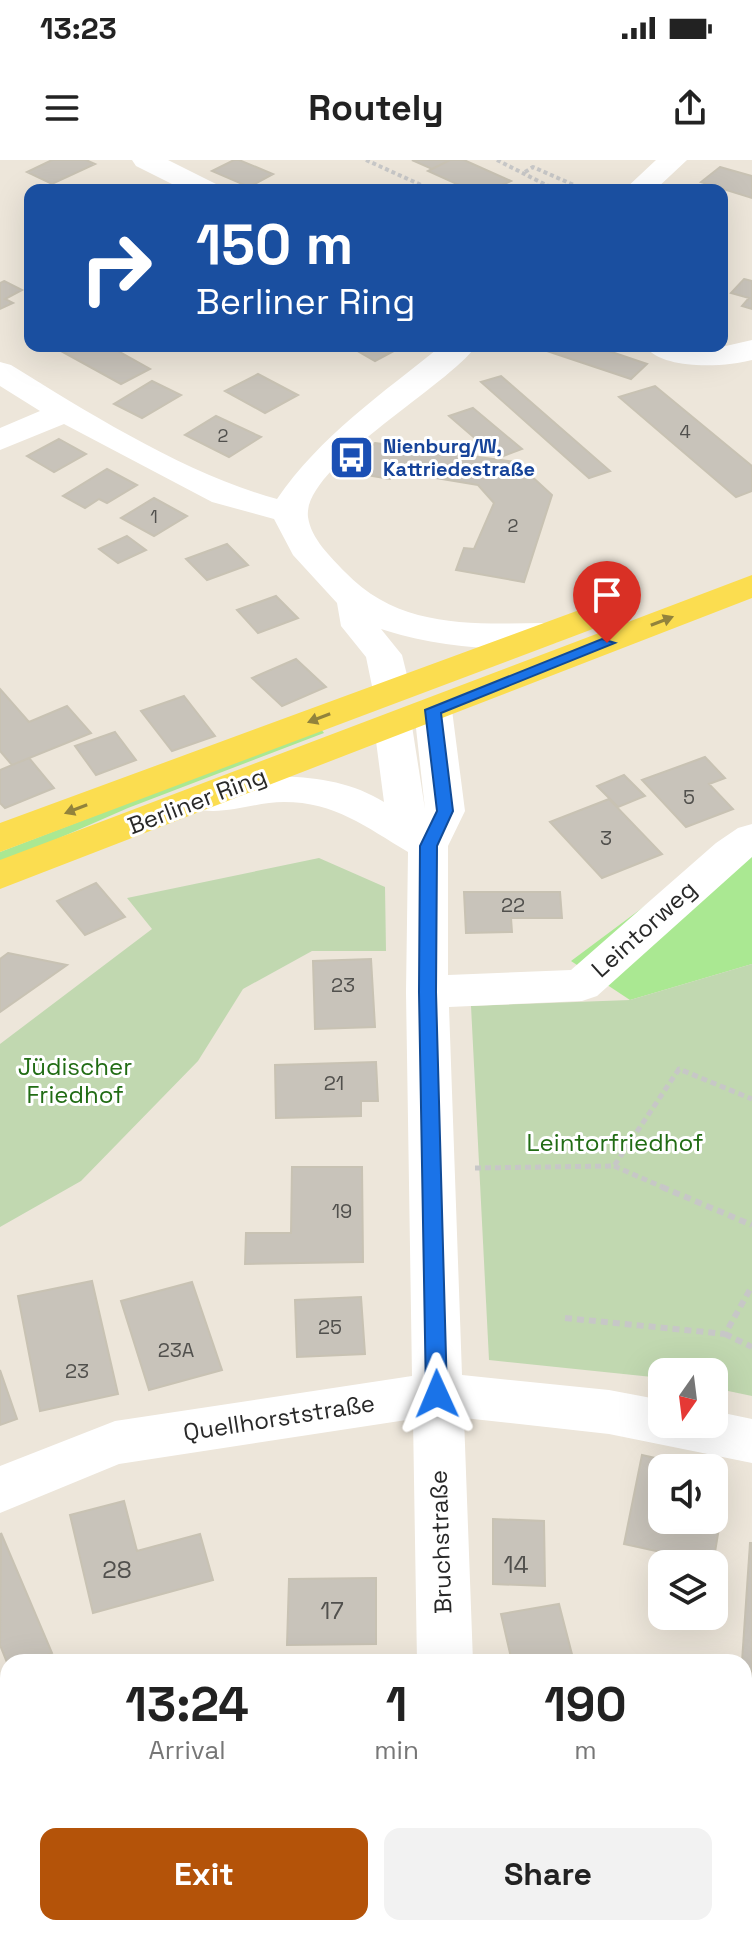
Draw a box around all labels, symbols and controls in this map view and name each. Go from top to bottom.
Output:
text: 13:23 [40,9,117,48]
text: Routely [308,85,444,131]
icon: menu [40,86,84,130]
icon: share [668,86,712,130]
text: 150 m [196,209,353,280]
icon: right [64,216,168,320]
text: Berliner Ring [196,279,415,325]
house number: 4 [679,420,691,443]
house number: 2 [218,424,228,447]
bus stop icon: Nienburg/W, Kattriedestraße [328,433,376,481]
place label: Nienburg/W, Kattriedestraße [383,433,535,482]
house number: 1 [150,505,158,528]
house number: 2 [508,514,518,537]
pin [573,561,641,643]
icon: arrive [585,573,629,617]
one-way arrow [650,614,674,627]
one-way arrow [307,712,331,725]
street label: Berliner Ring [123,760,271,841]
house number: 5 [683,784,695,810]
one-way arrow [63,803,87,816]
house number: 3 [600,825,612,851]
street label: Leintorweg [585,873,703,984]
house number: 22 [501,892,525,918]
house number: 23 [331,972,355,998]
park label: Jüdischer Friedhof [18,1051,132,1110]
house number: 21 [324,1070,344,1096]
park label: Leintorfriedhof [527,1127,703,1158]
house number: 19 [332,1198,352,1224]
house number: 25 [318,1314,342,1340]
house number: 23A [158,1337,195,1363]
position arrow [395,1352,479,1436]
house number: 23 [65,1358,89,1384]
north arrow [648,1358,728,1438]
map controls [648,1358,728,1630]
street label: Quellhorststraße [181,1387,377,1448]
button: sound [648,1454,728,1534]
street label: Bruchstraße [423,1470,459,1614]
house number: 14 [503,1549,529,1580]
button: layers [648,1550,728,1630]
house number: 28 [102,1554,132,1585]
house number: 17 [320,1595,344,1626]
text: 13:24 [125,1674,249,1735]
text: 1 [386,1674,407,1735]
text: 190 [544,1674,627,1735]
text: Arrival [148,1733,226,1767]
text: min [374,1733,419,1767]
text: m [574,1733,597,1767]
button: Exit [40,1828,368,1920]
button: Share [384,1828,712,1920]

